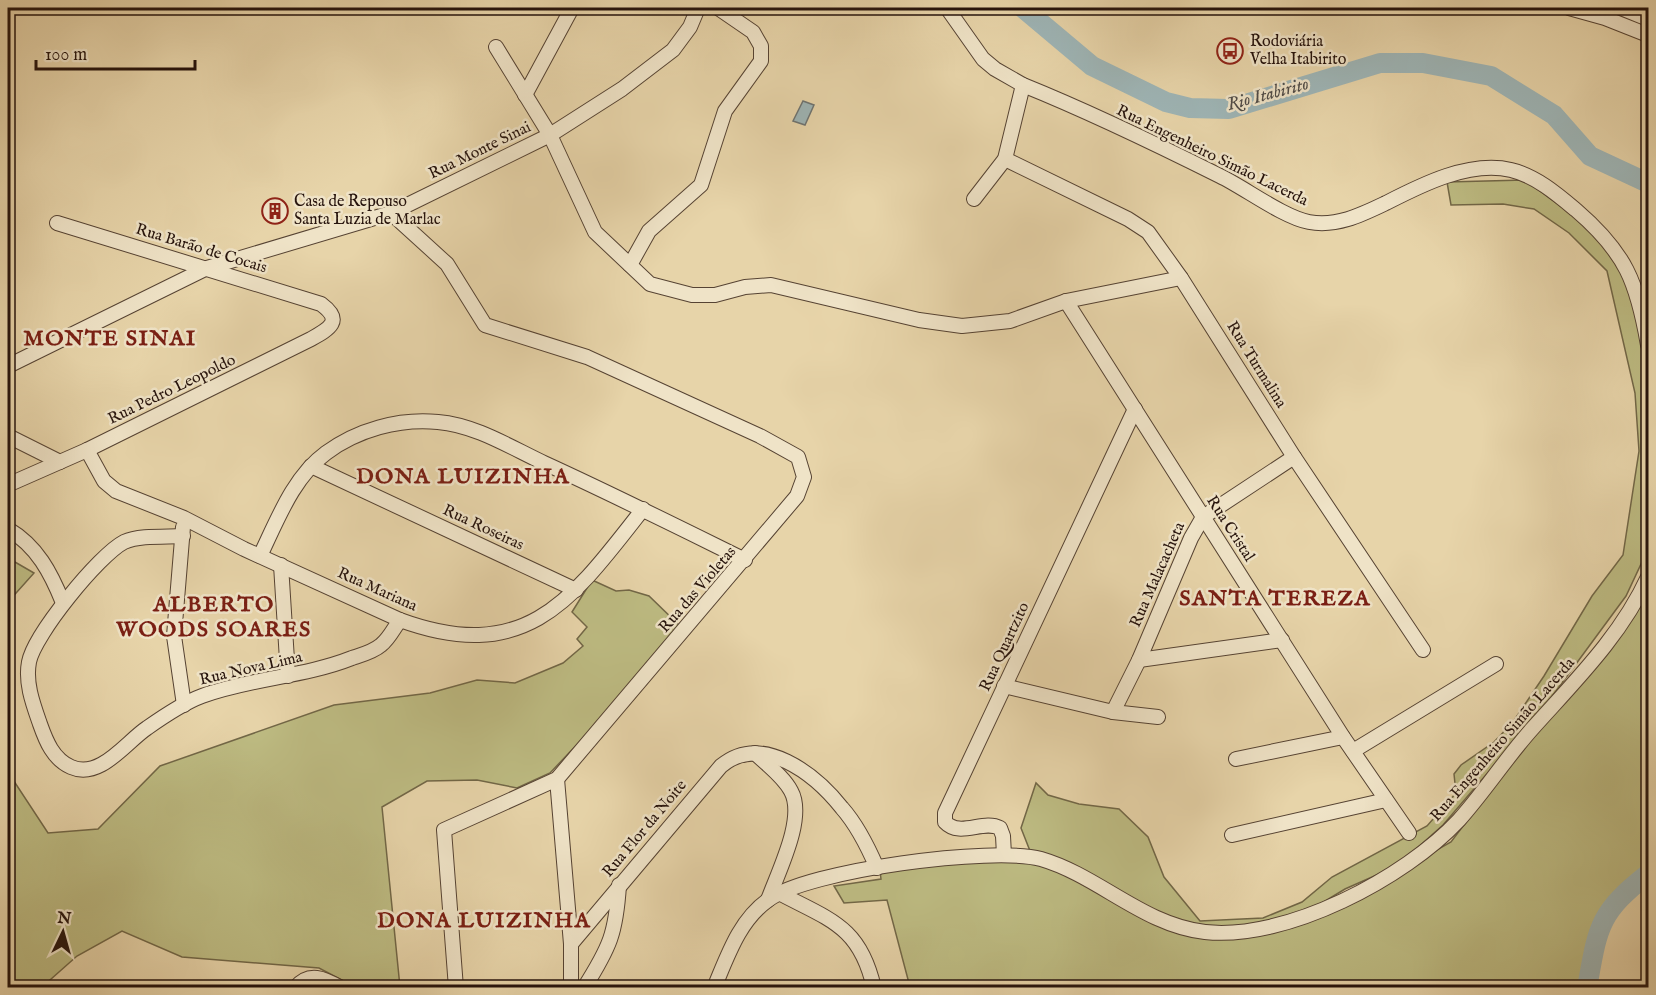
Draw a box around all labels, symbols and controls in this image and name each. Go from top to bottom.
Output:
place label: Rodoviária Velha Itabirito [1249,32,1347,70]
scale bar [36,33,195,71]
bus stop icon: Rodoviária Velha Itabirito [1215,36,1245,66]
text: 100 m [45,44,87,67]
water label: Rio Itabirito [1225,73,1311,117]
street label: Rua Engenheiro Simão Lacerda [1113,101,1311,211]
street label: Rua Monte Sinai [426,118,534,184]
place label: Casa de Repouso Santa Luzia de Marlac [294,192,441,230]
building icon: Casa de Repouso Santa Luzia de Marlac [260,196,290,226]
street label: Rua Barão de Cocais [133,220,269,279]
street label: Rua Turmalina [1221,318,1291,412]
district label: MONTE SINAI [23,325,197,353]
street label: Rua Pedro Leopoldo [105,350,240,430]
district label: DONA LUIZINHA [356,463,570,491]
street label: Rua Cristal [1201,492,1259,566]
street label: Rua Roseiras [439,501,527,556]
street label: Rua Malacacheta [1126,519,1190,631]
street label: Rua das Violetas [655,542,741,637]
street label: Rua Mariana [334,564,420,617]
district label: SANTA TEREZA [1179,585,1371,613]
district label: ALBERTO WOODS SOARES [115,591,312,644]
street label: Rua Quartzito [976,599,1035,695]
street label: Rua Nova Lima [198,647,305,691]
street label: Rua Engenheiro Simão Lacerda [1426,654,1580,826]
street label: Rua Flor da Noite [598,776,692,882]
north arrow [33,902,93,962]
district label: DONA LUIZINHA [377,907,591,935]
text: N [55,908,72,930]

